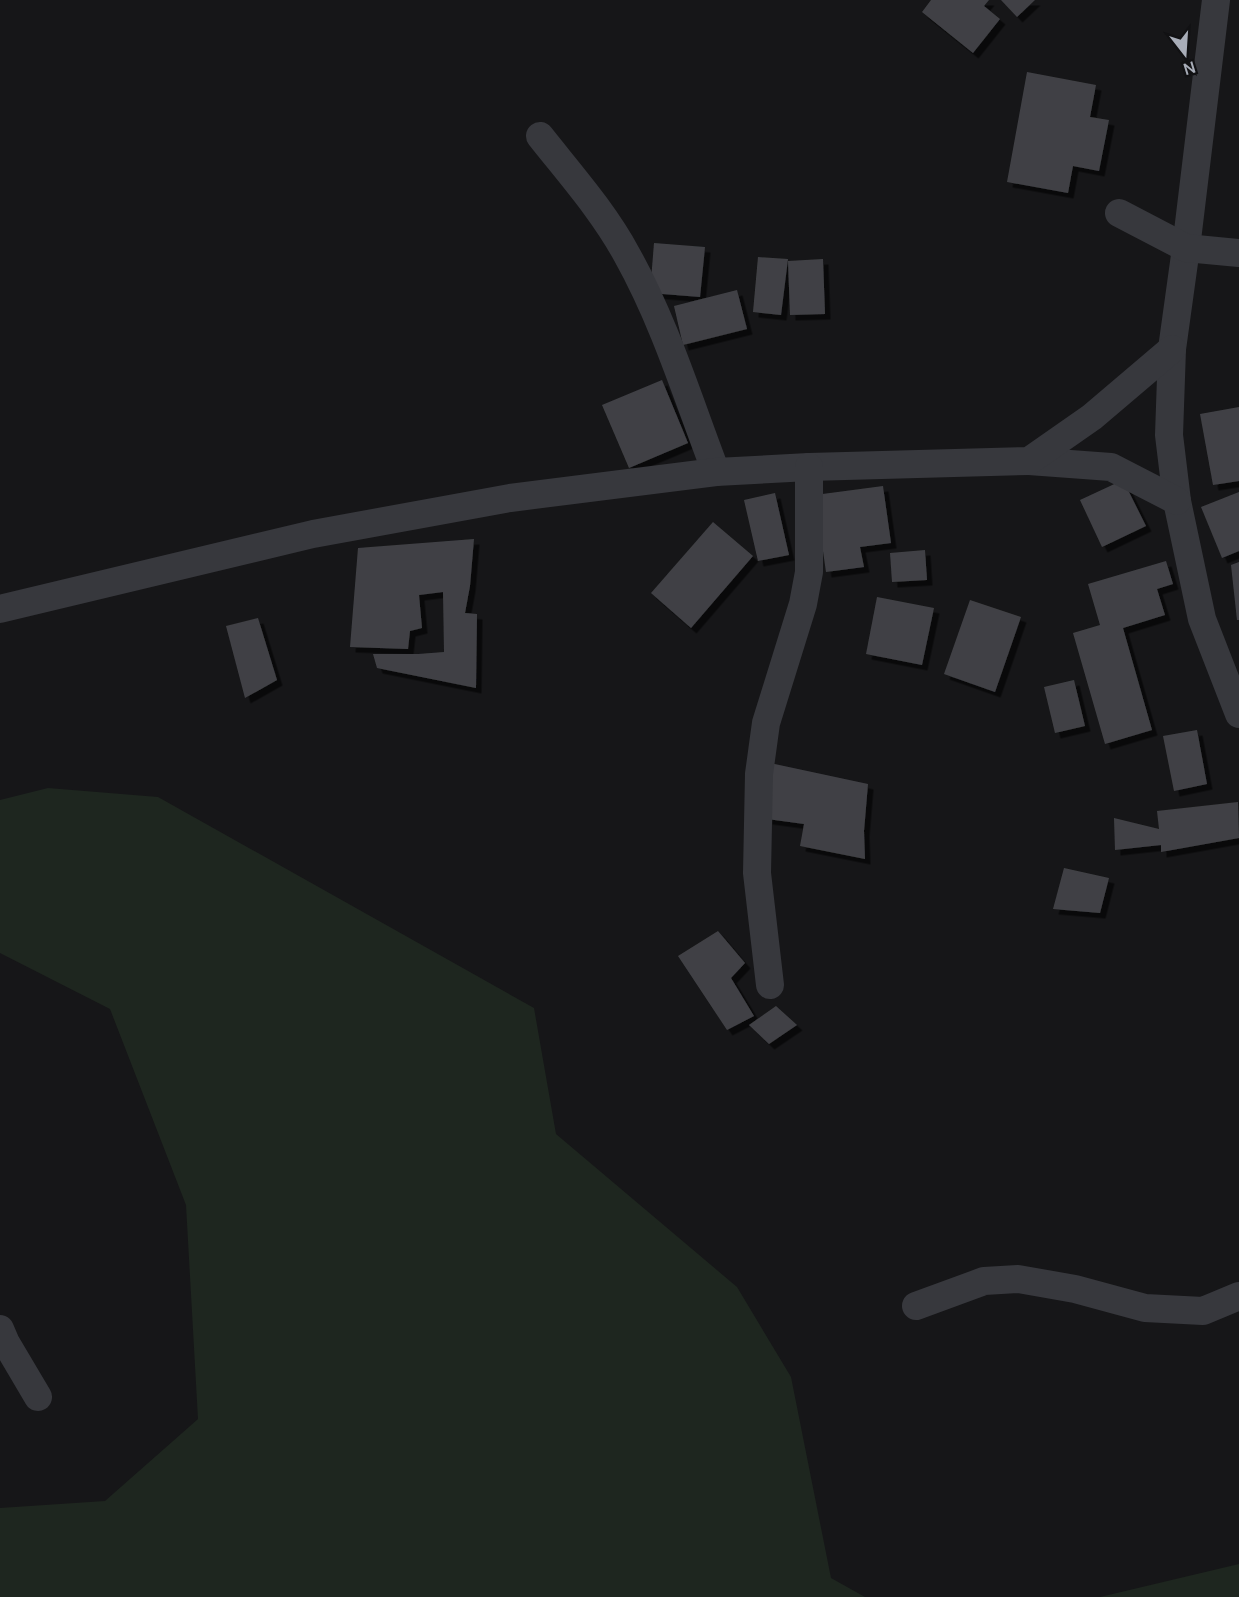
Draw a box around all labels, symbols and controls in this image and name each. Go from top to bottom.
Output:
north arrow [1155,24,1215,84]
text: N [1181,56,1198,81]

